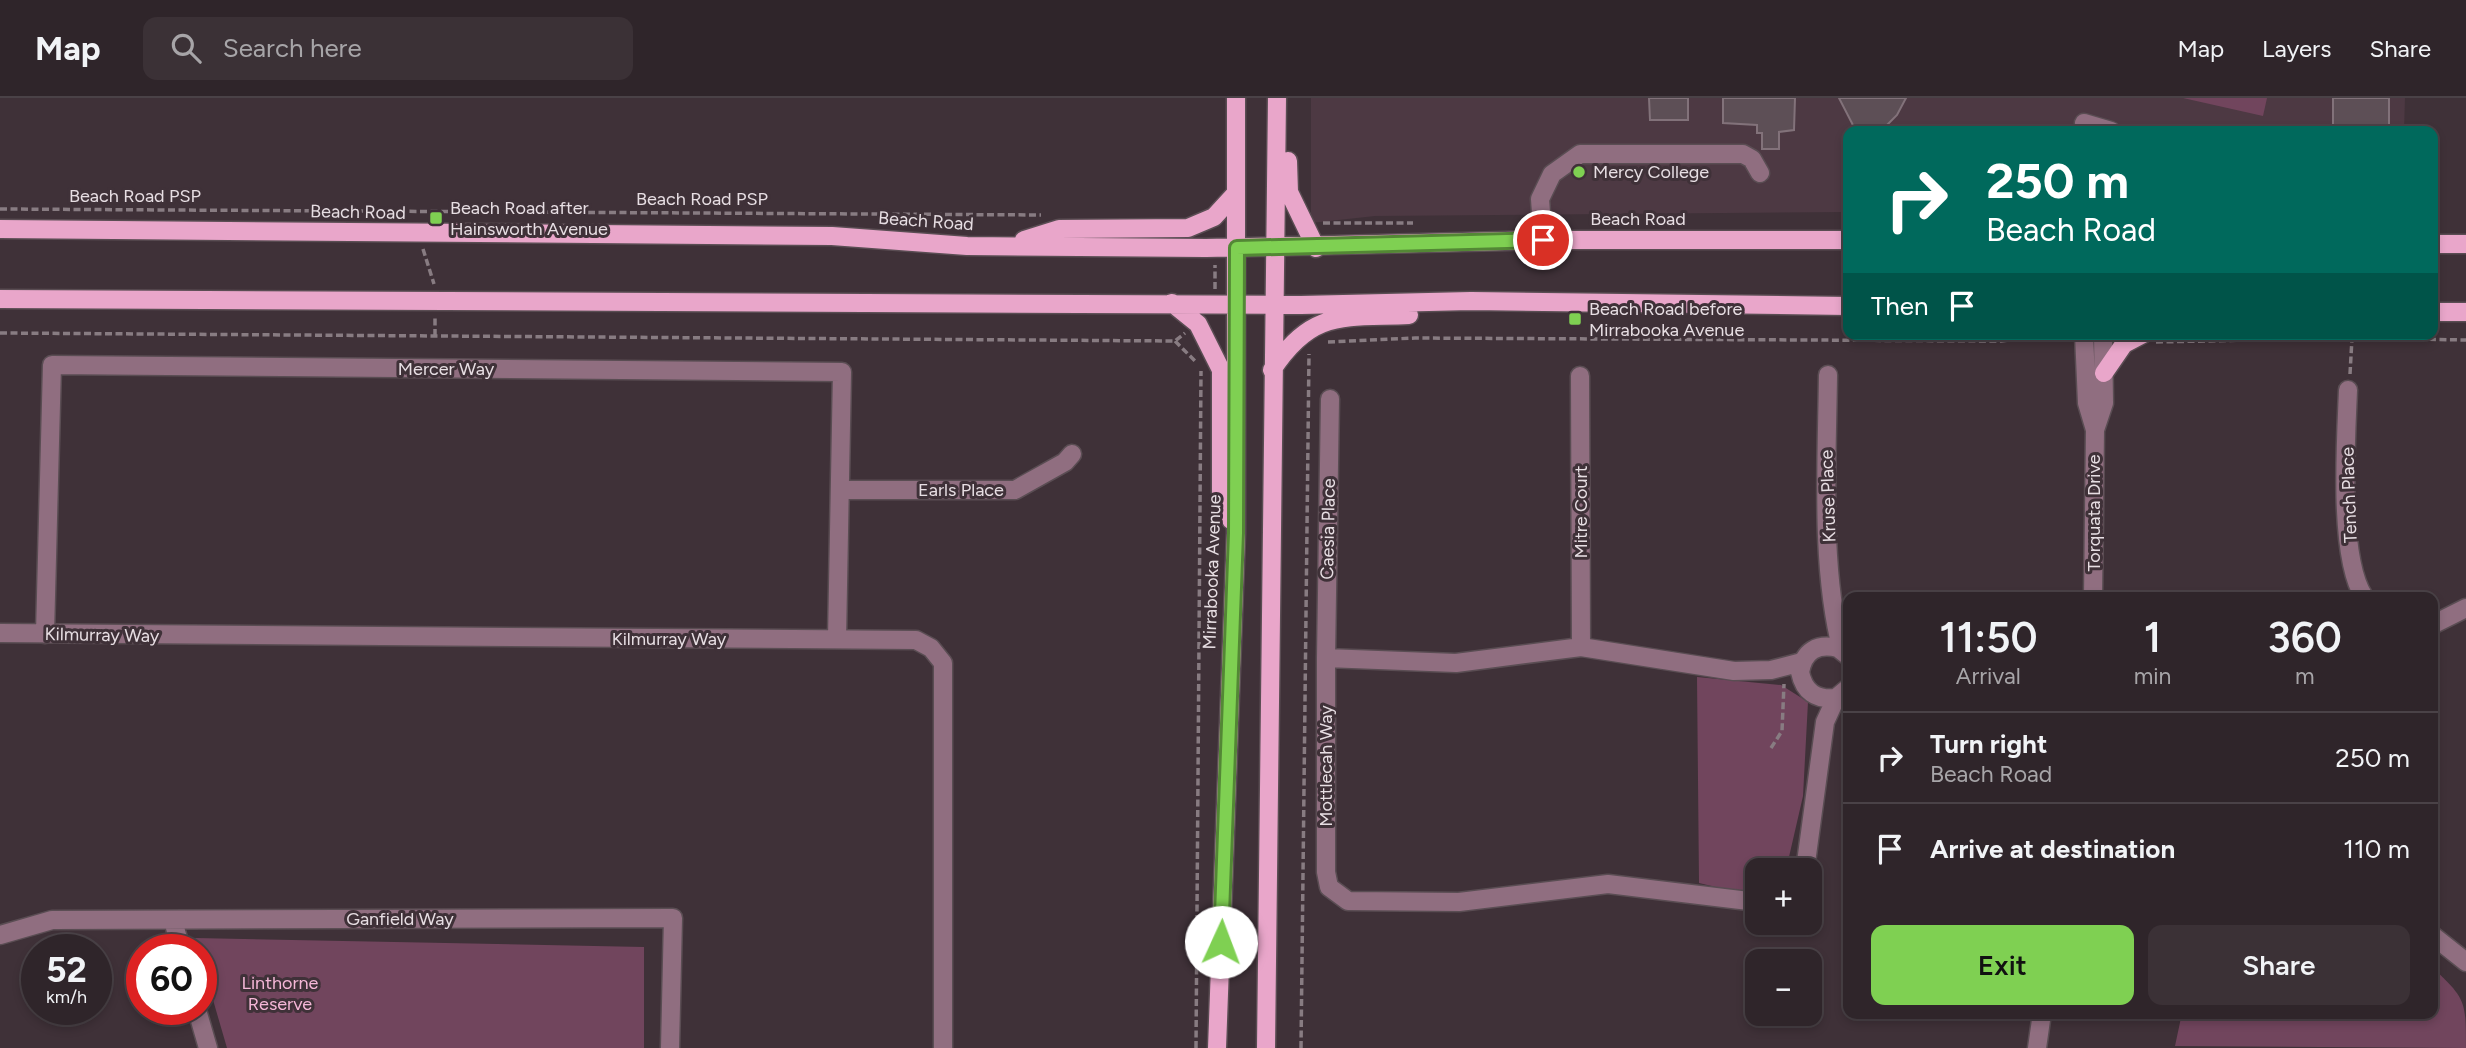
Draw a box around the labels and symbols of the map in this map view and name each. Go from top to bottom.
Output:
place label: Mercy College [1593,161,1709,183]
marker: Mercy College [1571,164,1587,180]
street label: Beach Road PSP [69,185,201,207]
street label: Beach Road PSP [636,188,768,210]
place label: Beach Road after Hainsworth Avenue [450,197,608,240]
street label: Beach Road [310,200,406,224]
street label: Beach Road [878,207,974,235]
street label: Beach Road [1590,208,1686,230]
marker: Beach Road after Hainsworth Avenue [428,210,444,226]
pin [1513,210,1573,270]
place label: Beach Road before Mirrabooka Avenue [1589,298,1744,341]
marker: Beach Road before Mirrabooka Avenue [1567,311,1583,327]
street label: Mercer Way [398,358,495,380]
street label: Tench Place [2336,446,2362,543]
street label: Kruse Place [1815,449,1841,543]
street label: Torquata Drive [2083,454,2105,571]
street label: Mitre Court [1570,465,1592,558]
street label: Caesia Place [1316,478,1340,580]
street label: Earls Place [918,479,1004,501]
street label: Mirrabooka Avenue [1198,494,1226,650]
street label: Kilmurray Way [44,623,160,647]
street label: Kilmurray Way [612,628,727,650]
street label: Mottlecah Way [1315,705,1337,827]
position arrow [1184,905,1258,979]
street label: Ganfield Way [346,908,454,930]
speed limit sign: 60 [126,934,217,1025]
park label: Linthorne Reserve [242,972,319,1015]

